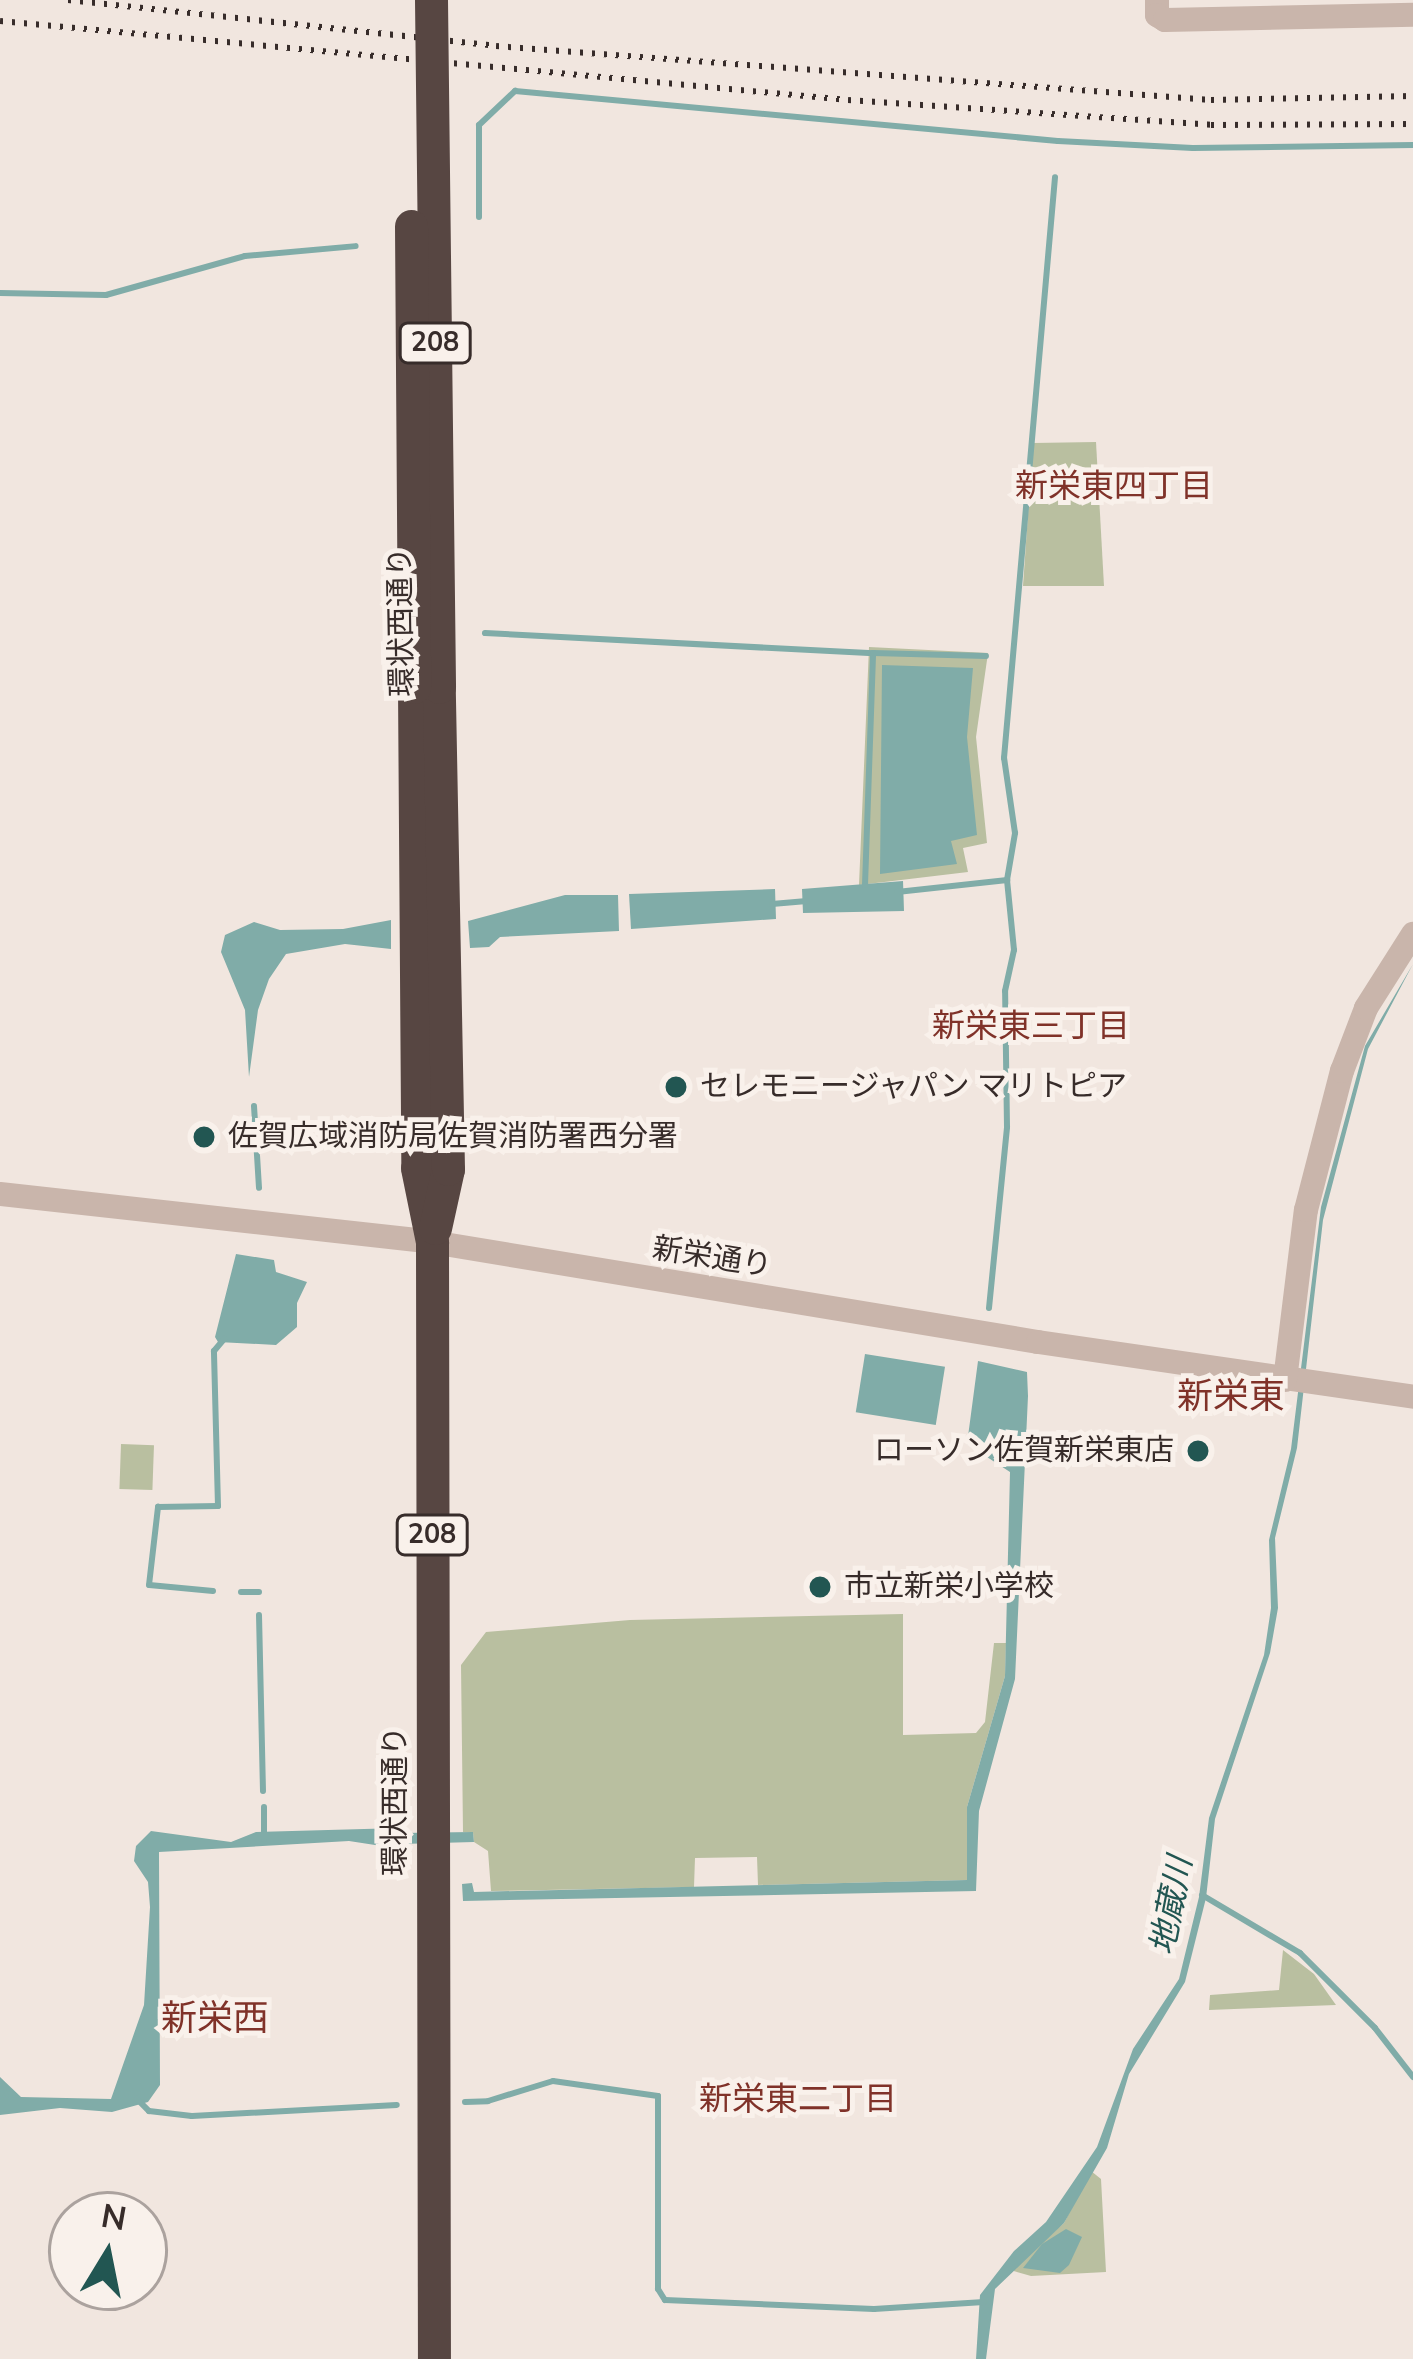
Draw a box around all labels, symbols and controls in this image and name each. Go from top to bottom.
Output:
road number: 208 [396,322,474,364]
district label: 新栄東四丁目 [1015,467,1213,507]
street label: 環状西通り [383,547,421,697]
district label: 新栄東三丁目 [932,1007,1130,1047]
place label: セレモニージャパン マリトピア [700,1069,1128,1105]
marker: セレモニージャパン マリトピア [663,1074,689,1100]
place label: 佐賀広域消防局佐賀消防署西分署 [228,1119,678,1155]
marker: 佐賀広域消防局佐賀消防署西分署 [191,1124,217,1150]
street label: 新栄通り [650,1231,774,1285]
district label: 新栄東 [1177,1375,1285,1419]
place label: ローソン佐賀新栄東店 [874,1433,1174,1469]
marker: ローソン佐賀新栄東店 [1185,1438,1211,1464]
road number: 208 [393,1514,471,1556]
place label: 市立新栄小学校 [844,1569,1054,1605]
marker: 市立新栄小学校 [807,1574,833,1600]
street label: 環状西通り [378,1726,414,1876]
water label: 地蔵川 [1143,1854,1201,1958]
district label: 新栄西 [161,1997,269,2041]
district label: 新栄東二丁目 [699,2080,897,2120]
north arrow [48,2191,168,2311]
text: N [98,2194,130,2242]

